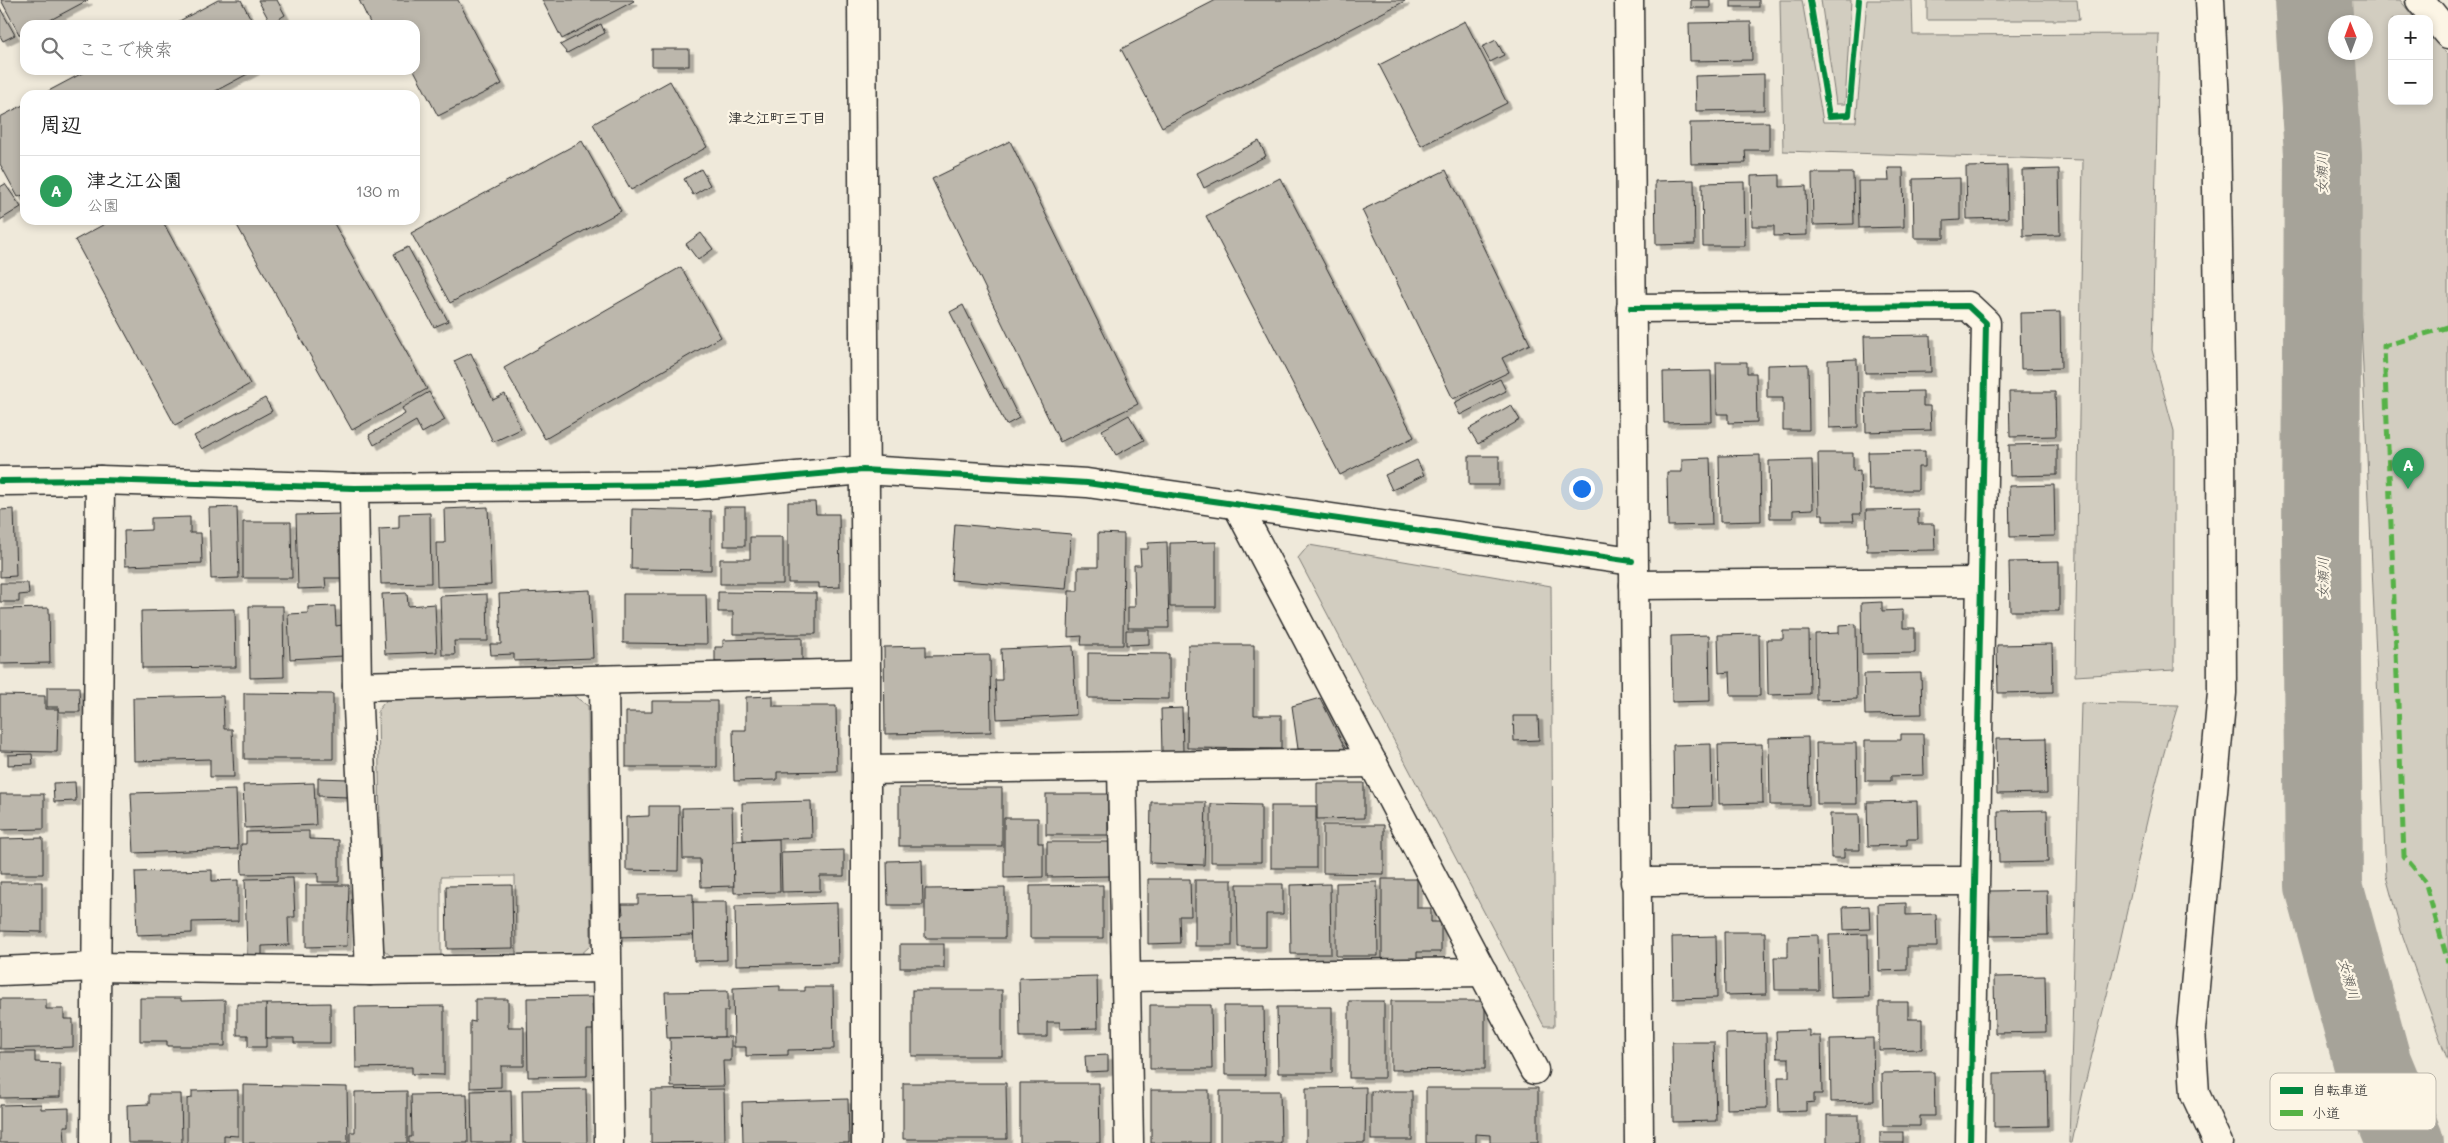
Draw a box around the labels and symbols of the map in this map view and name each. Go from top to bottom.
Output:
north arrow [2328,15,2373,60]
district label: 津之江町三丁目 [728,108,826,127]
water label: 女瀬川 [2312,152,2331,194]
pin: A [2392,448,2424,489]
your location [1569,476,1595,502]
water label: 女瀬川 [2313,557,2332,599]
water label: 女瀬川 [2335,956,2364,1002]
legend [2270,1073,2436,1130]
text: 自転車道 [2312,1080,2368,1099]
text: 小道 [2312,1103,2340,1122]

